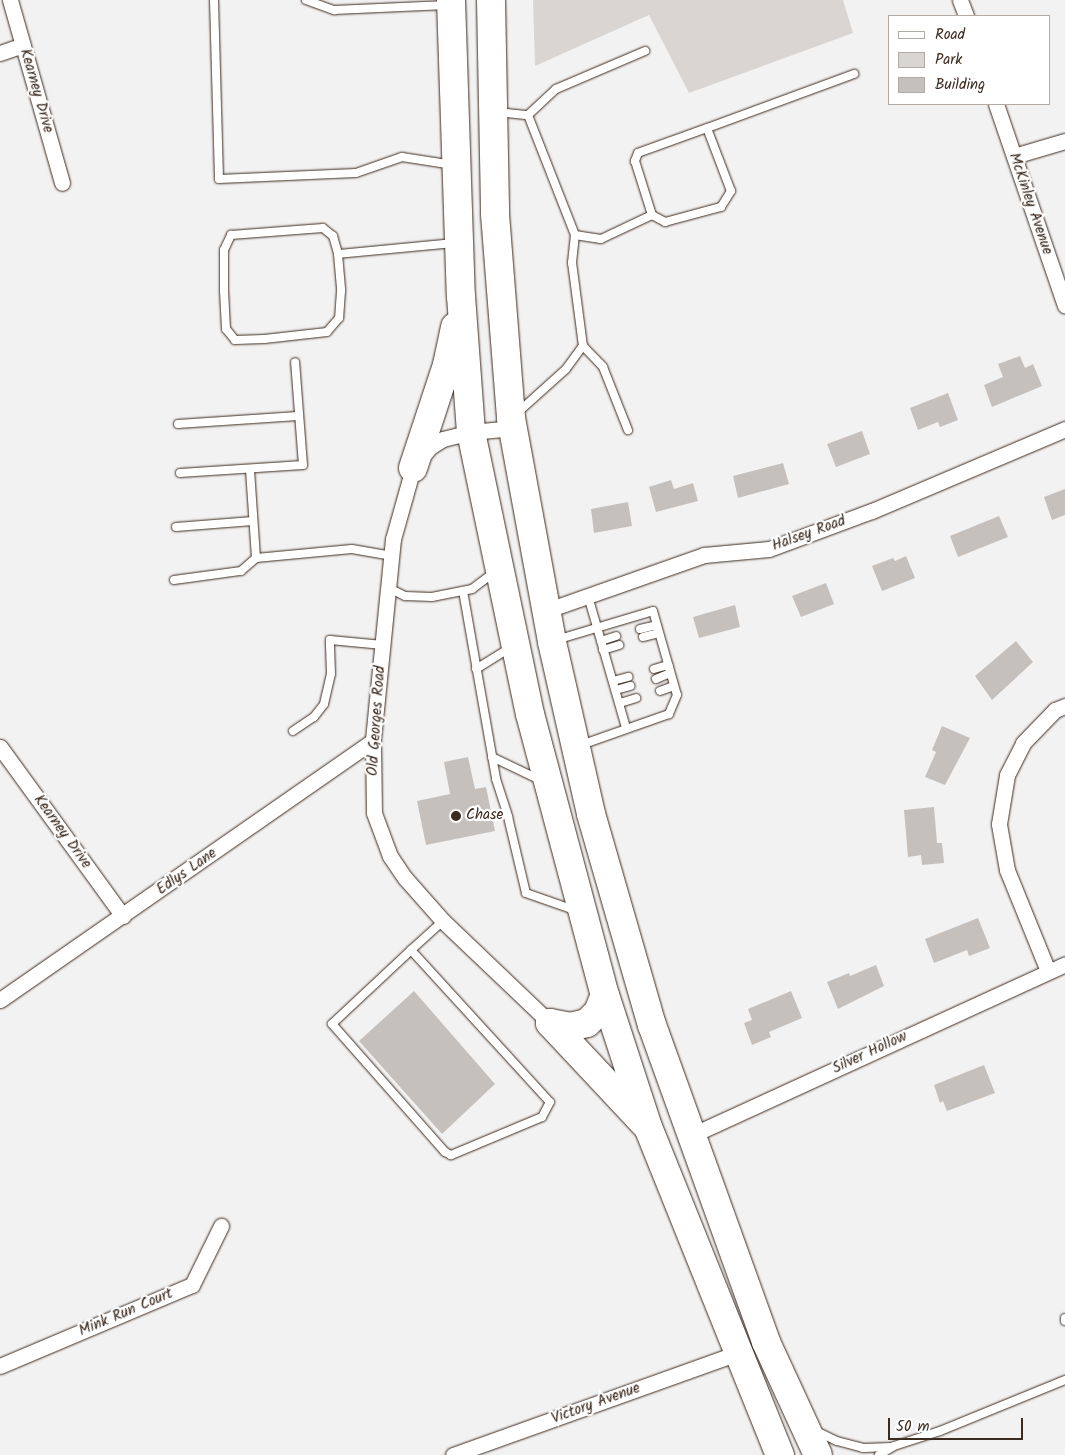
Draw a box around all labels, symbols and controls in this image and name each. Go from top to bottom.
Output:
legend [888,15,1050,105]
text: Road [935,23,965,47]
street label: Kearney Drive [15,47,57,135]
text: Park [935,48,962,72]
text: Building [935,73,985,97]
street label: McKinley Avenue [1004,151,1056,257]
street label: Halsey Road [770,512,848,556]
street label: Old Georges Road [364,665,390,777]
street label: Kearney Drive [29,792,95,872]
place label: Chase [466,807,503,825]
marker: Chase [450,810,462,822]
street label: Edlys Lane [153,845,221,899]
street label: Silver Hollow [830,1028,910,1078]
street label: Mink Run Court [76,1285,176,1341]
street label: Victory Avenue [549,1380,643,1428]
scale bar [890,1408,1025,1440]
text: 50 m [896,1415,930,1439]

